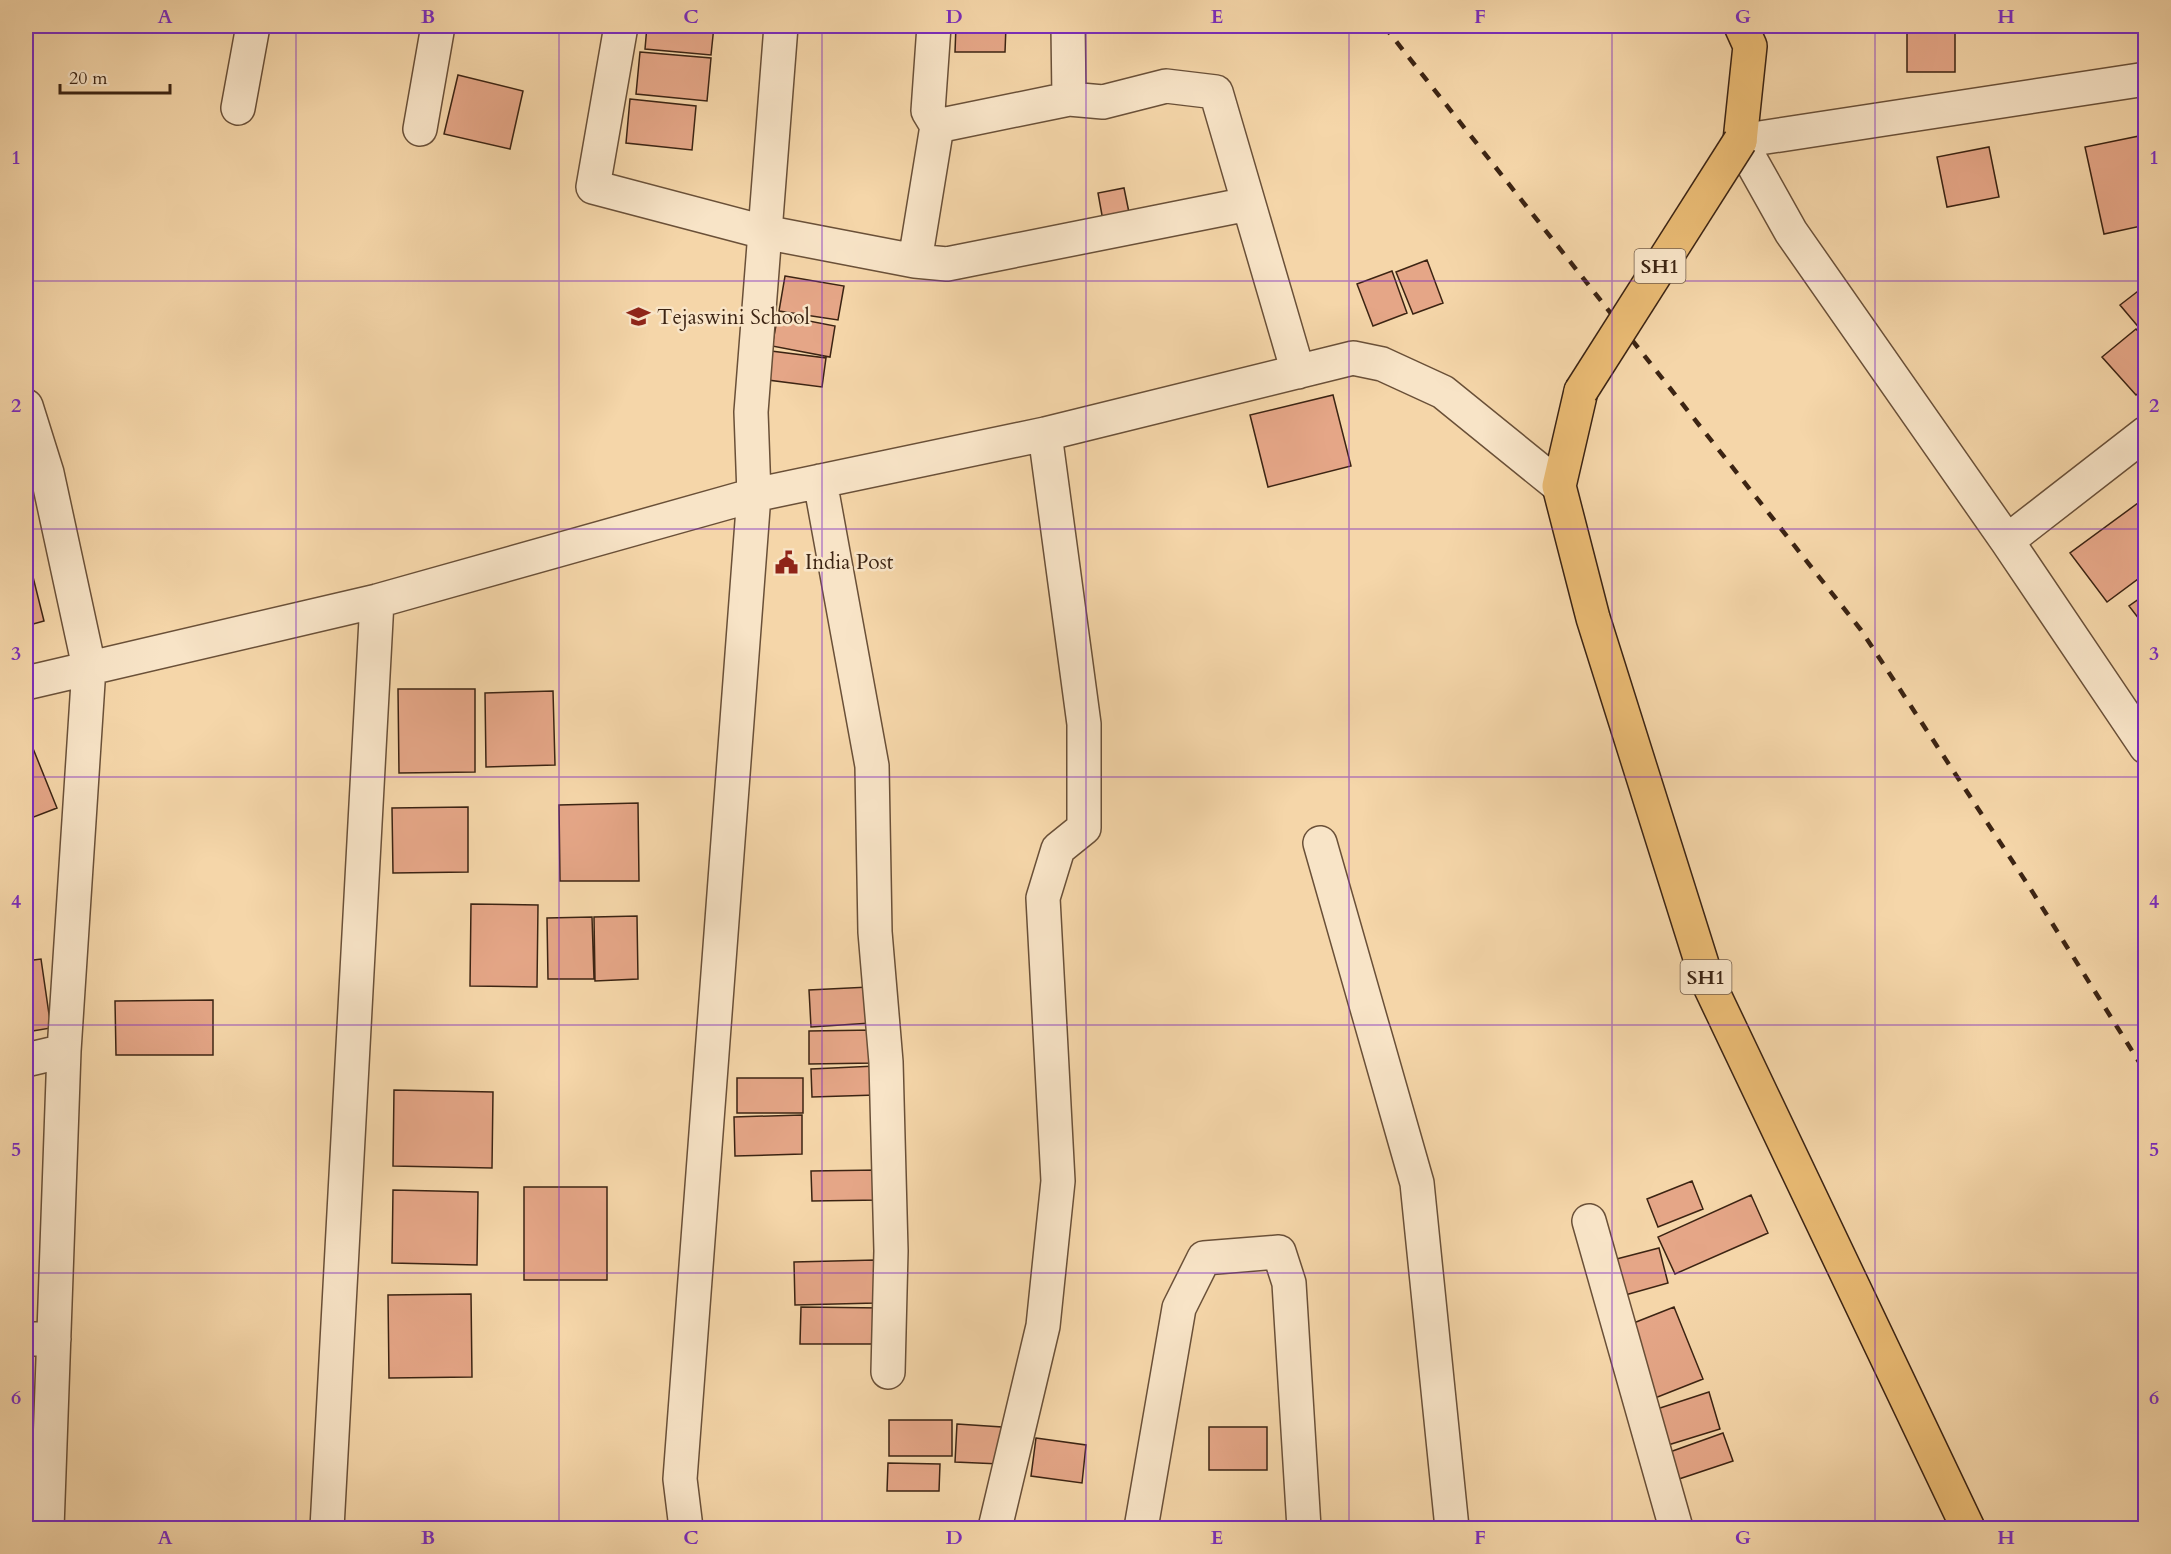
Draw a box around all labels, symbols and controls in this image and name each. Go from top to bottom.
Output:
text: A [157,3,173,30]
text: B [421,3,435,30]
text: C [683,3,699,30]
text: D [945,3,963,30]
text: E [1211,3,1223,30]
text: F [1474,3,1486,30]
text: G [1735,3,1751,30]
text: H [1997,3,2015,30]
scale bar [60,57,170,95]
text: 20 m [69,66,108,91]
text: 1 [11,144,21,171]
text: 1 [2149,144,2159,171]
road number: SH1 [1634,249,1686,283]
place label: Tejaswini School [657,303,810,332]
school or university icon: Tejaswini School [626,304,652,330]
text: 2 [11,392,21,419]
text: 2 [2149,392,2159,419]
place label: India Post [805,548,894,577]
public building icon: India Post [774,549,800,575]
text: 3 [11,640,21,667]
text: 3 [2149,640,2159,667]
text: 4 [11,888,21,915]
text: 4 [2149,888,2159,915]
road number: SH1 [1680,960,1732,994]
text: 5 [11,1136,21,1163]
text: 5 [2149,1136,2159,1163]
text: 6 [11,1384,21,1411]
text: 6 [2149,1384,2159,1411]
text: A [157,1524,173,1551]
text: B [421,1524,435,1551]
text: C [683,1524,699,1551]
text: D [945,1524,963,1551]
text: E [1211,1524,1223,1551]
text: F [1474,1524,1486,1551]
text: G [1735,1524,1751,1551]
text: H [1997,1524,2015,1551]

